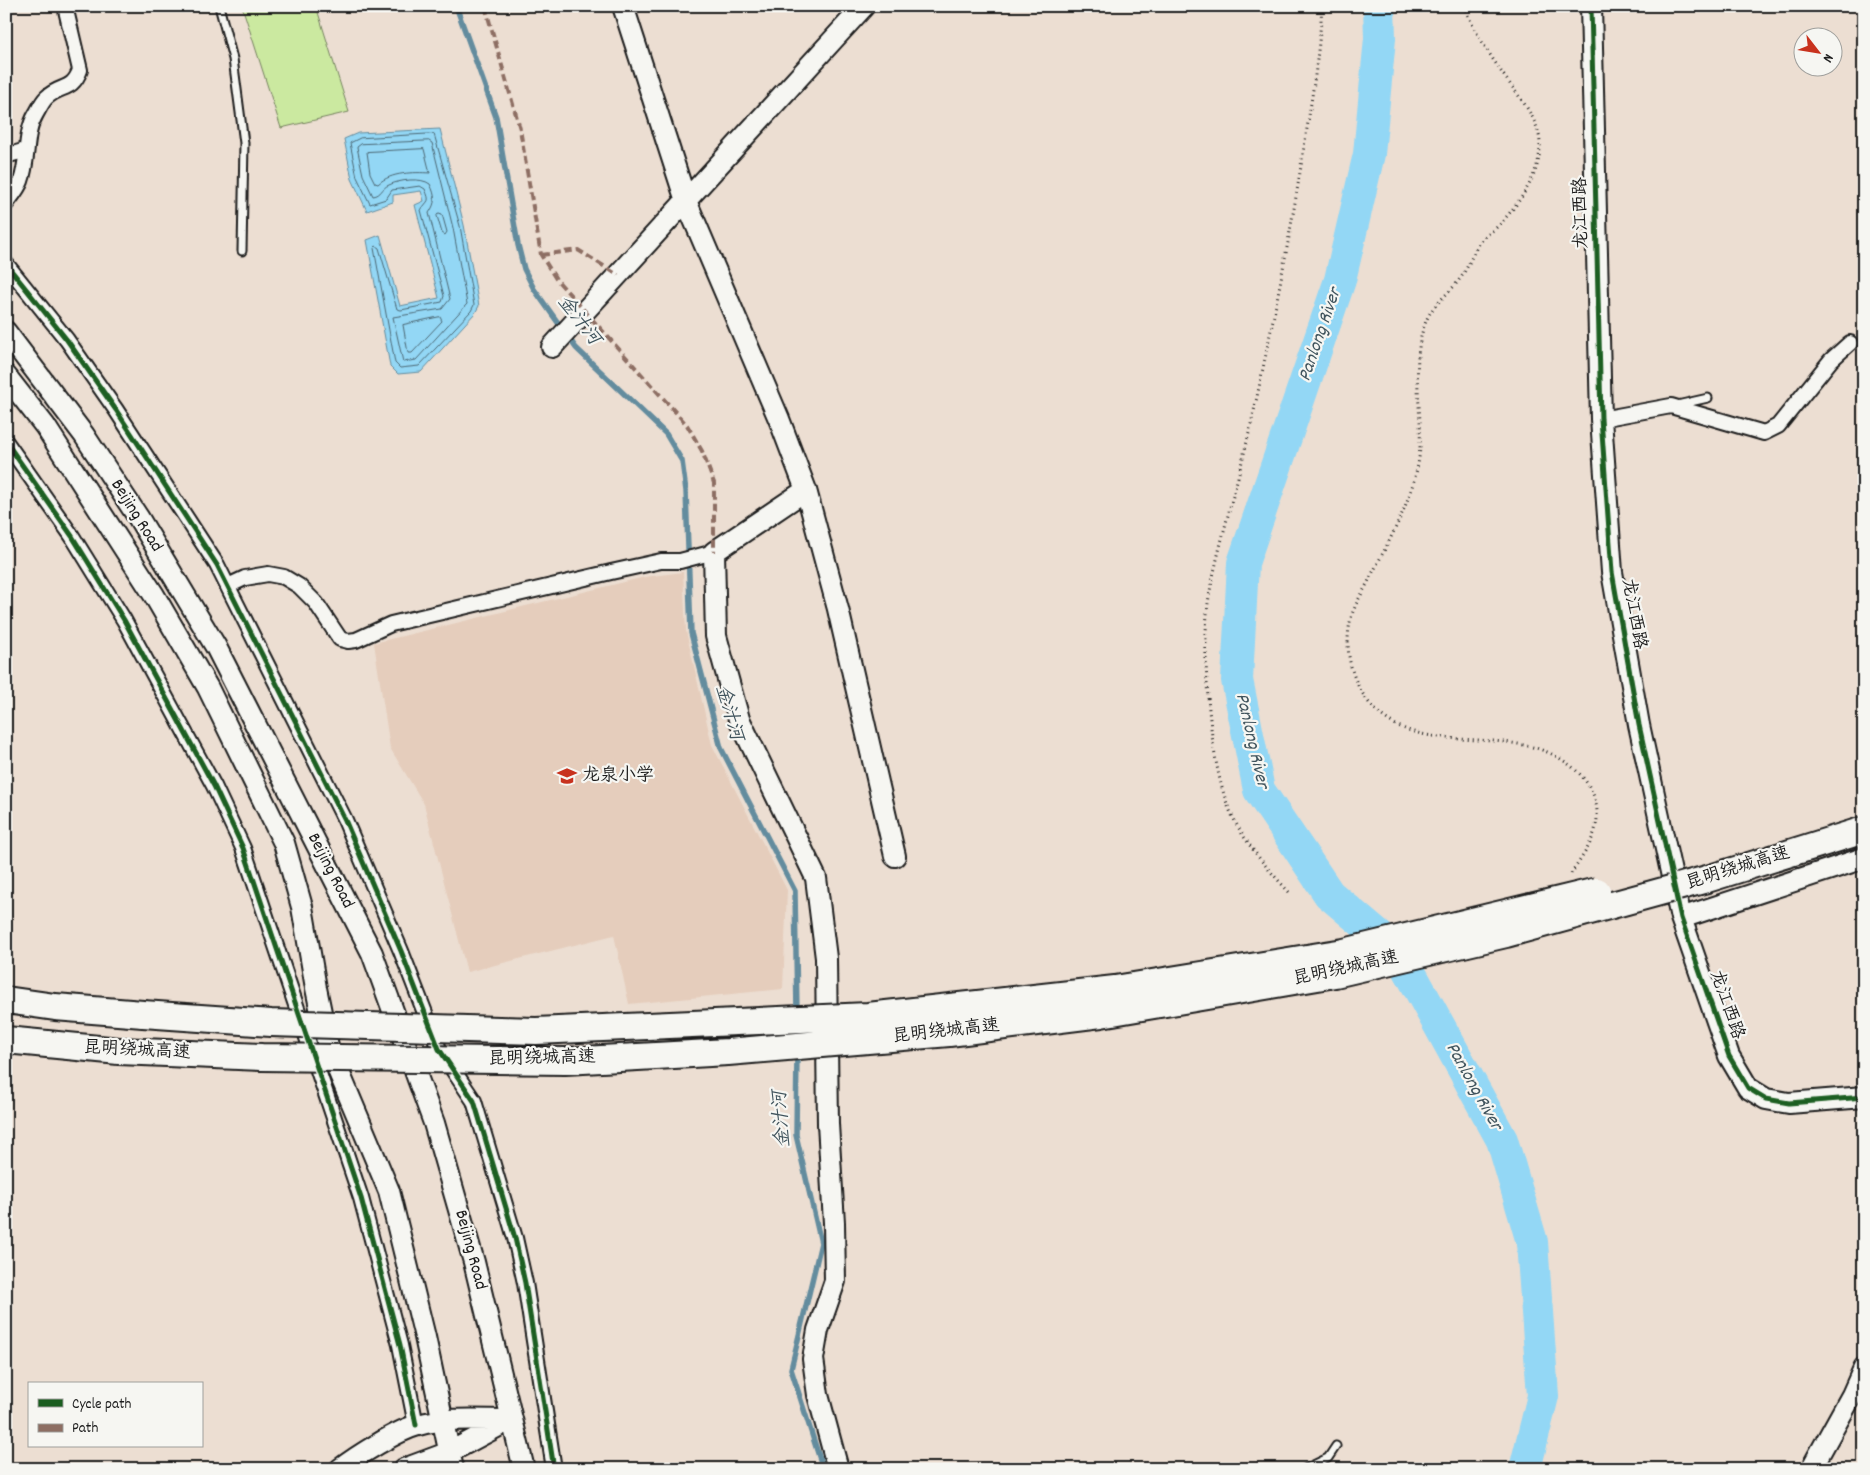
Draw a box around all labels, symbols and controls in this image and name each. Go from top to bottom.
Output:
north arrow [1792,28,1842,78]
text: N [1817,50,1838,66]
street label: 龙江西路 [1569,177,1595,249]
water label: Panlong River [1292,283,1350,385]
water label: 金汁河 [550,290,608,354]
street label: Beijing Road [104,475,168,557]
street label: 龙江西路 [1614,576,1652,652]
water label: 金汁河 [707,682,750,747]
water label: Panlong River [1227,691,1275,793]
place label: 龙泉小学 [582,764,654,789]
school or university icon: 龙泉小学 [556,765,578,787]
street label: Beijing Road [300,829,360,913]
street label: 昆明绕城高速 [1683,841,1793,897]
street label: 昆明绕城高速 [1291,946,1401,992]
street label: 龙江西路 [1702,967,1750,1043]
street label: 昆明绕城高速 [891,1014,1001,1050]
street label: 昆明绕城高速 [82,1036,192,1066]
water label: Panlong River [1438,1038,1509,1138]
street label: 昆明绕城高速 [488,1046,596,1072]
water label: 金汁河 [767,1087,798,1148]
street label: Beijing Road [447,1207,493,1293]
legend [28,1382,202,1448]
text: Cycle path [72,1394,132,1416]
text: Path [72,1418,98,1440]

